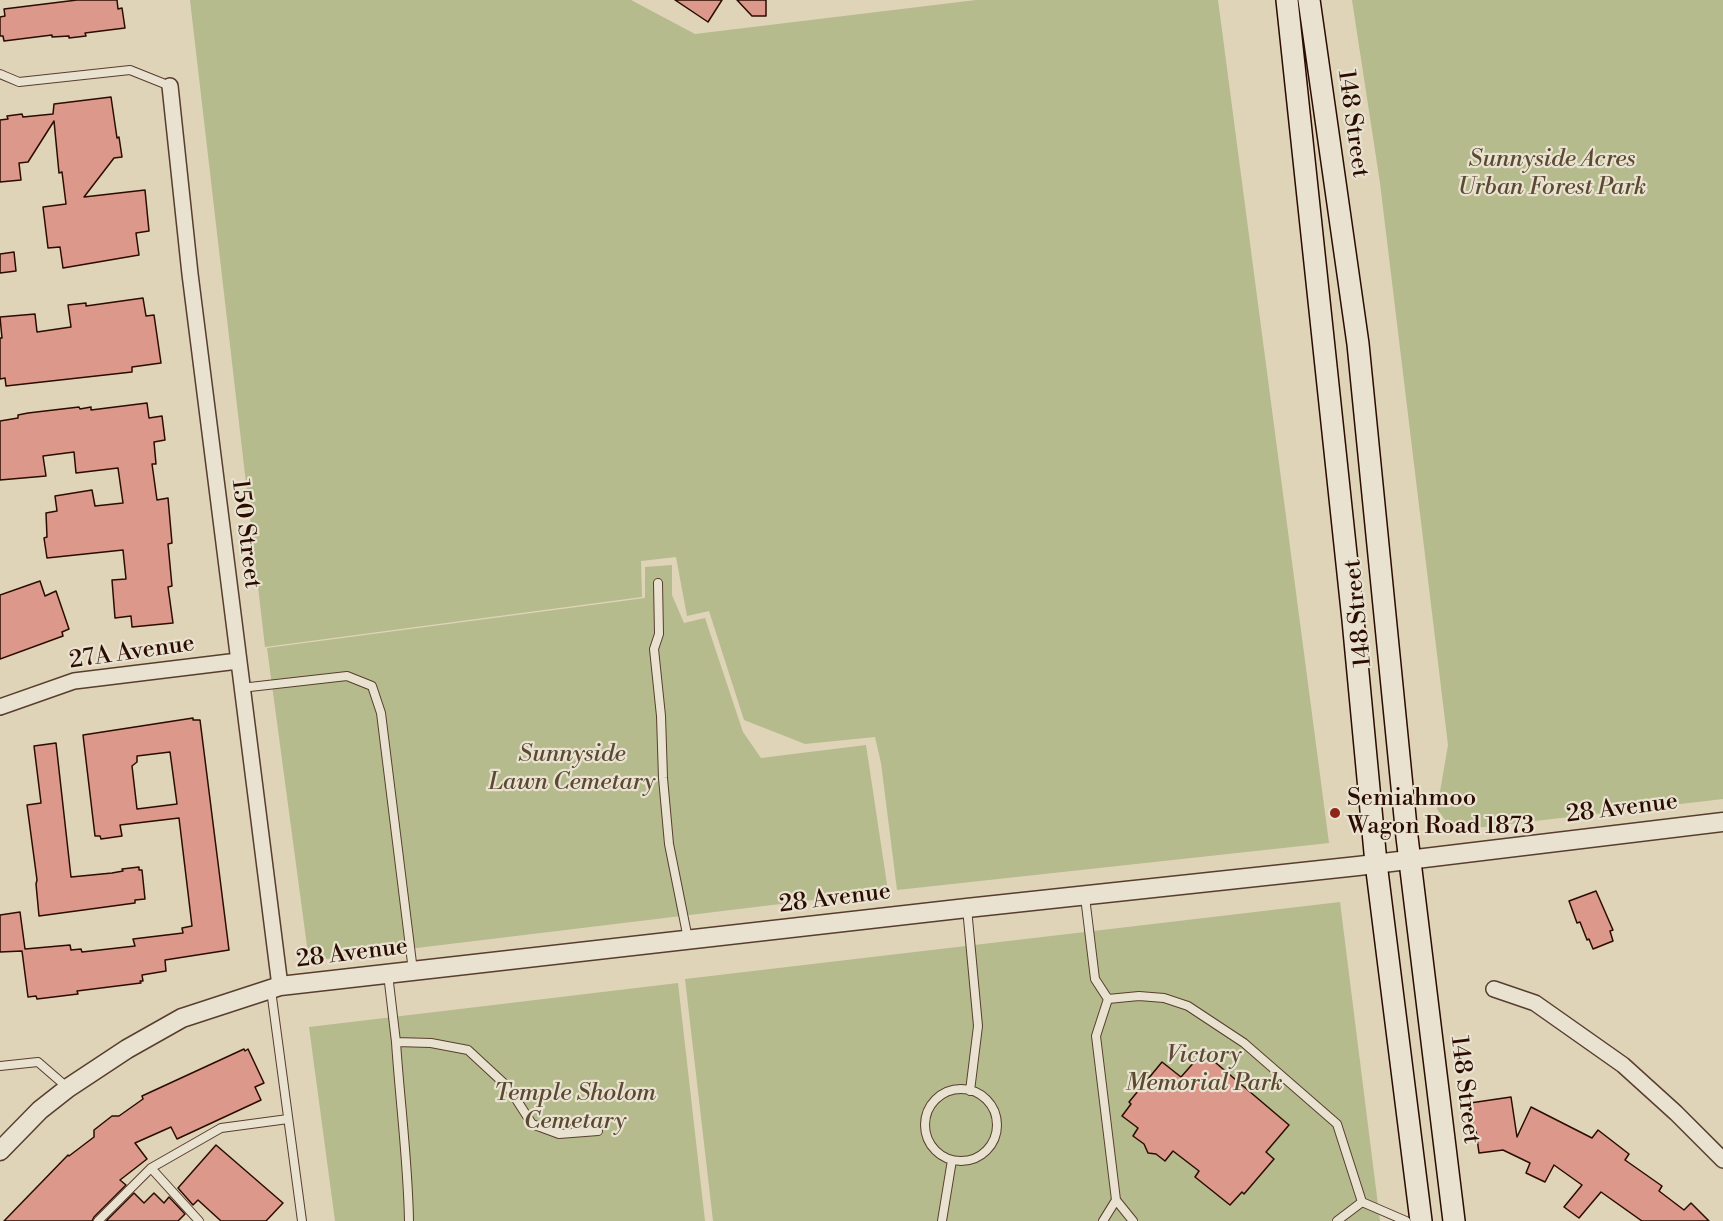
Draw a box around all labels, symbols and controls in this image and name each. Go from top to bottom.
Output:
street label: 148 Street [1330,68,1374,180]
park label: Sunnyside Acres Urban Forest Park [1458,146,1646,202]
street label: 150 Street [224,478,266,590]
street label: 148 Street [1339,558,1379,668]
street label: 27A Avenue [68,630,196,676]
park label: Sunnyside Lawn Cemetary [488,741,656,797]
place label: Semiahmoo Wagon Road 1873 [1347,785,1535,841]
street label: 28 Avenue [1564,788,1680,830]
marker: Semiahmoo Wagon Road 1873 [1328,806,1342,820]
street label: 28 Avenue [777,878,893,920]
street label: 28 Avenue [294,933,410,975]
street label: 148 Street [1443,1034,1485,1146]
park label: Victory Memorial Park [1125,1042,1283,1098]
park label: Temple Sholom Cemetary [494,1080,656,1136]

